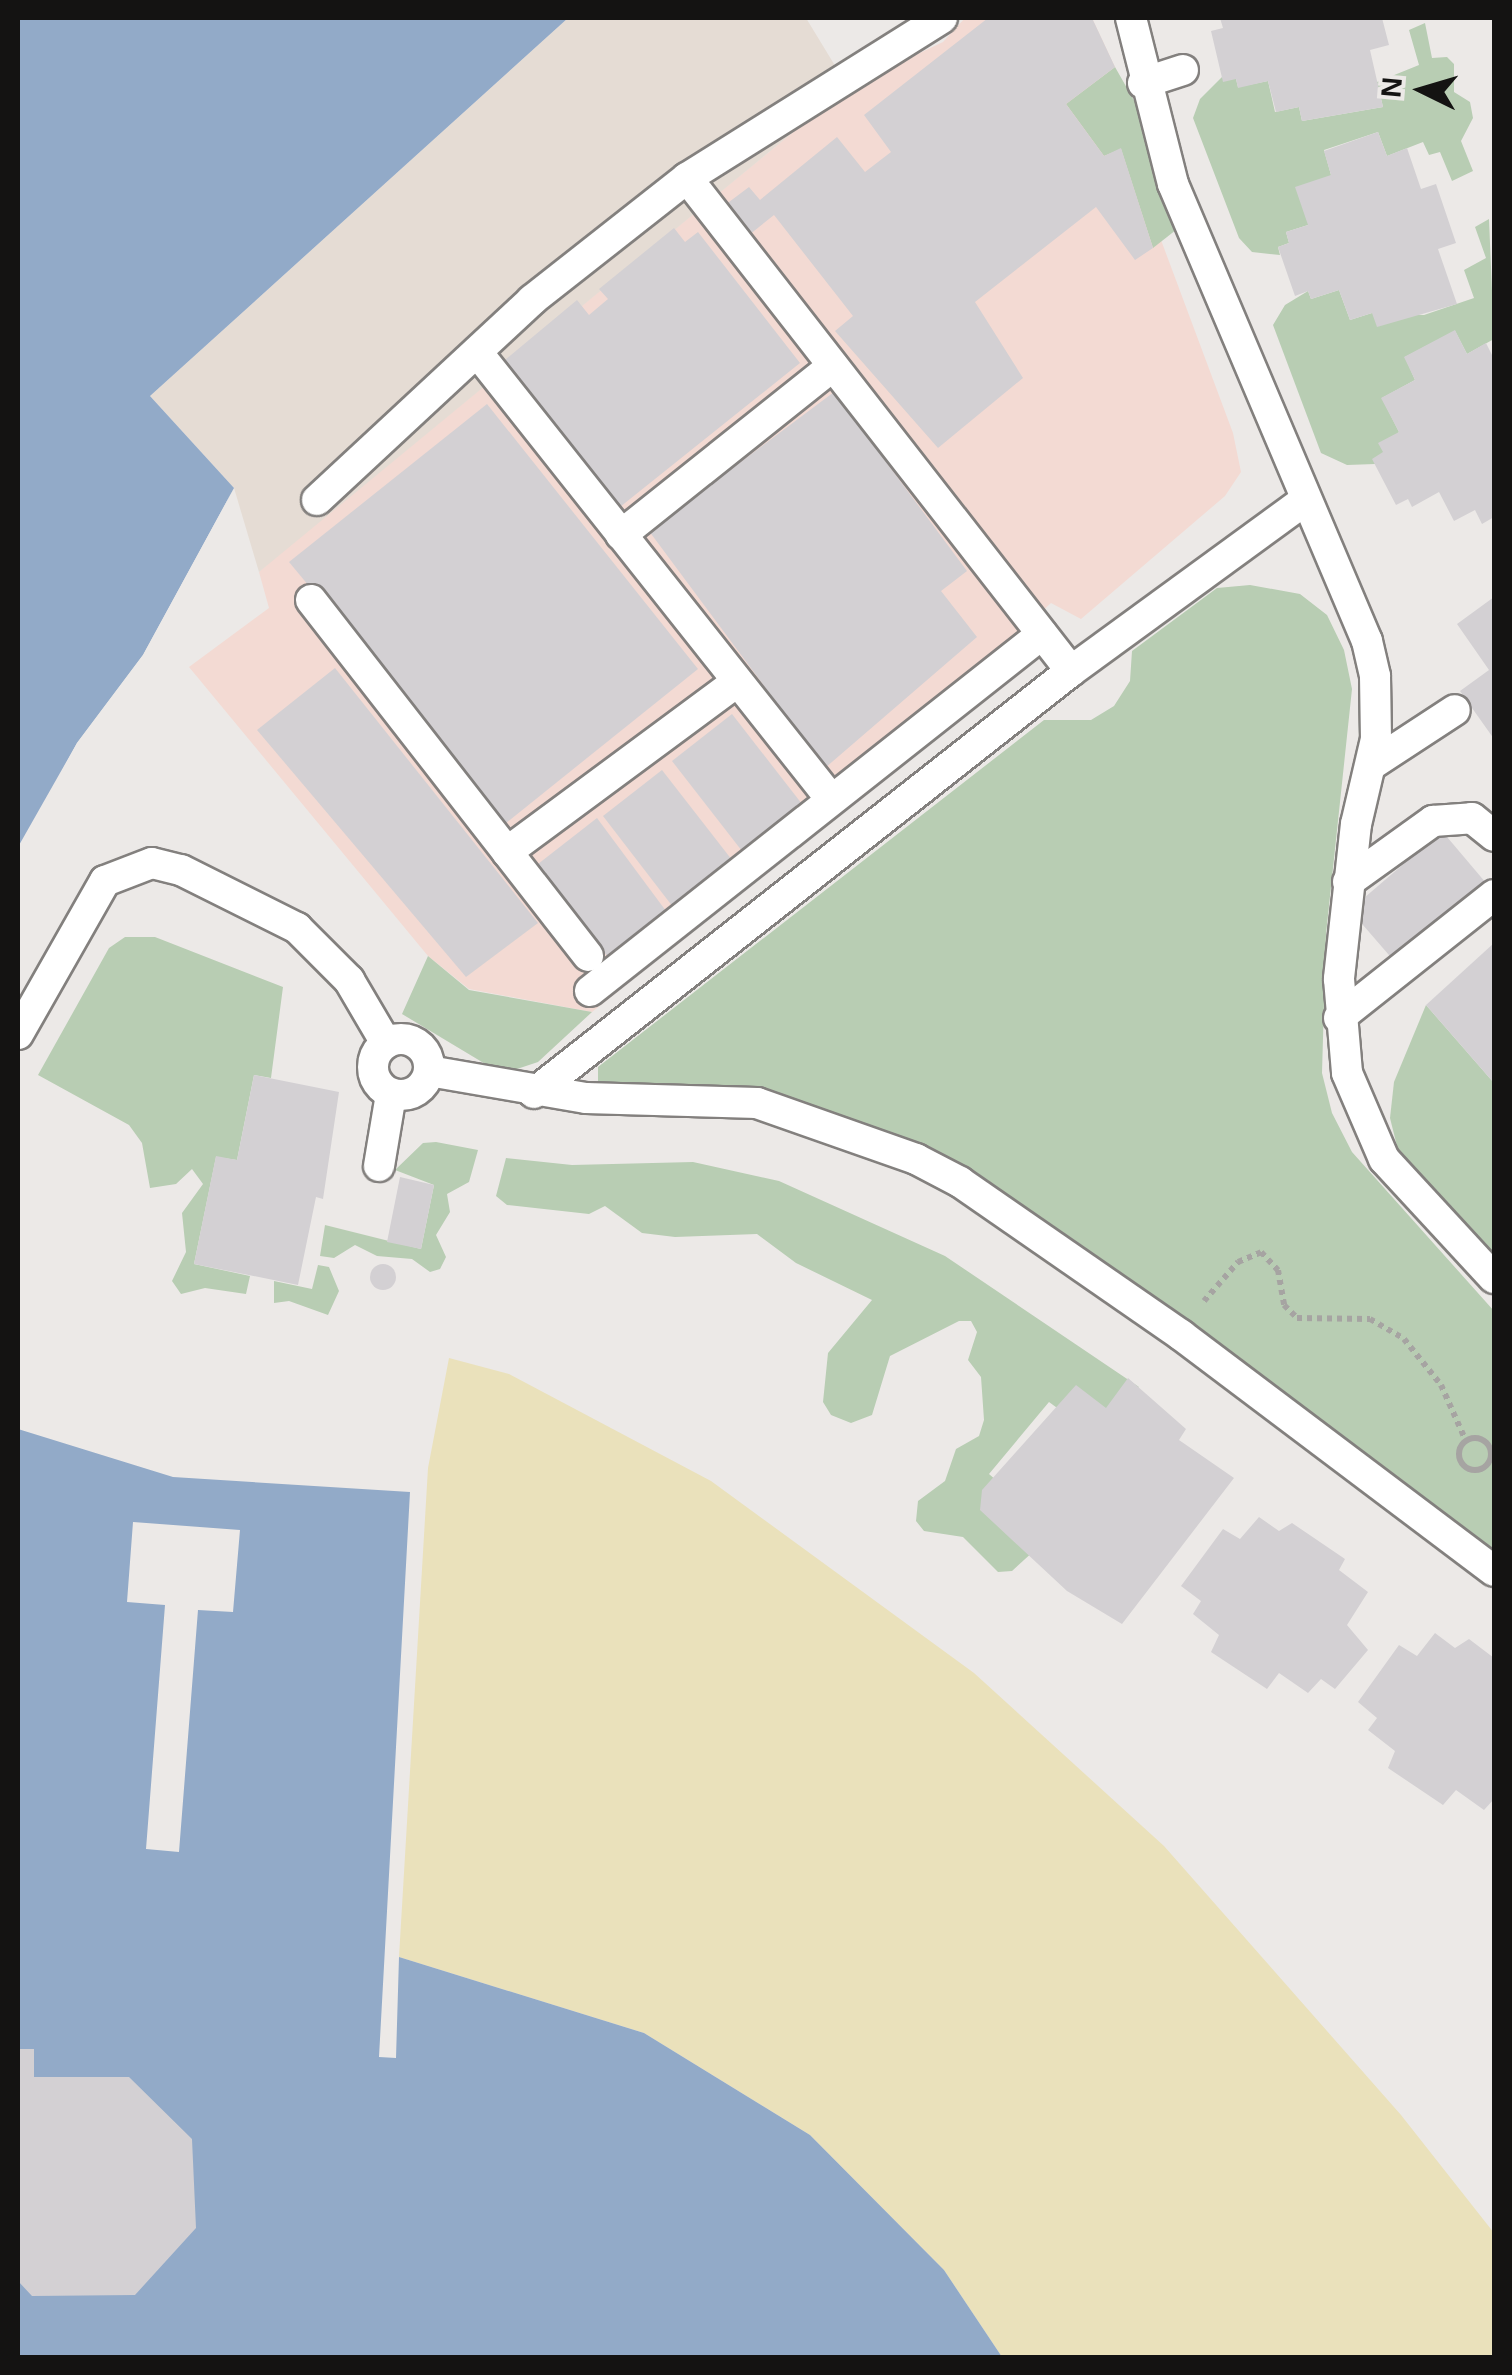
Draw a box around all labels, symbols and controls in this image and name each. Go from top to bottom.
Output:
north arrow [1372,40,1472,140]
text: N [1375,76,1408,99]

